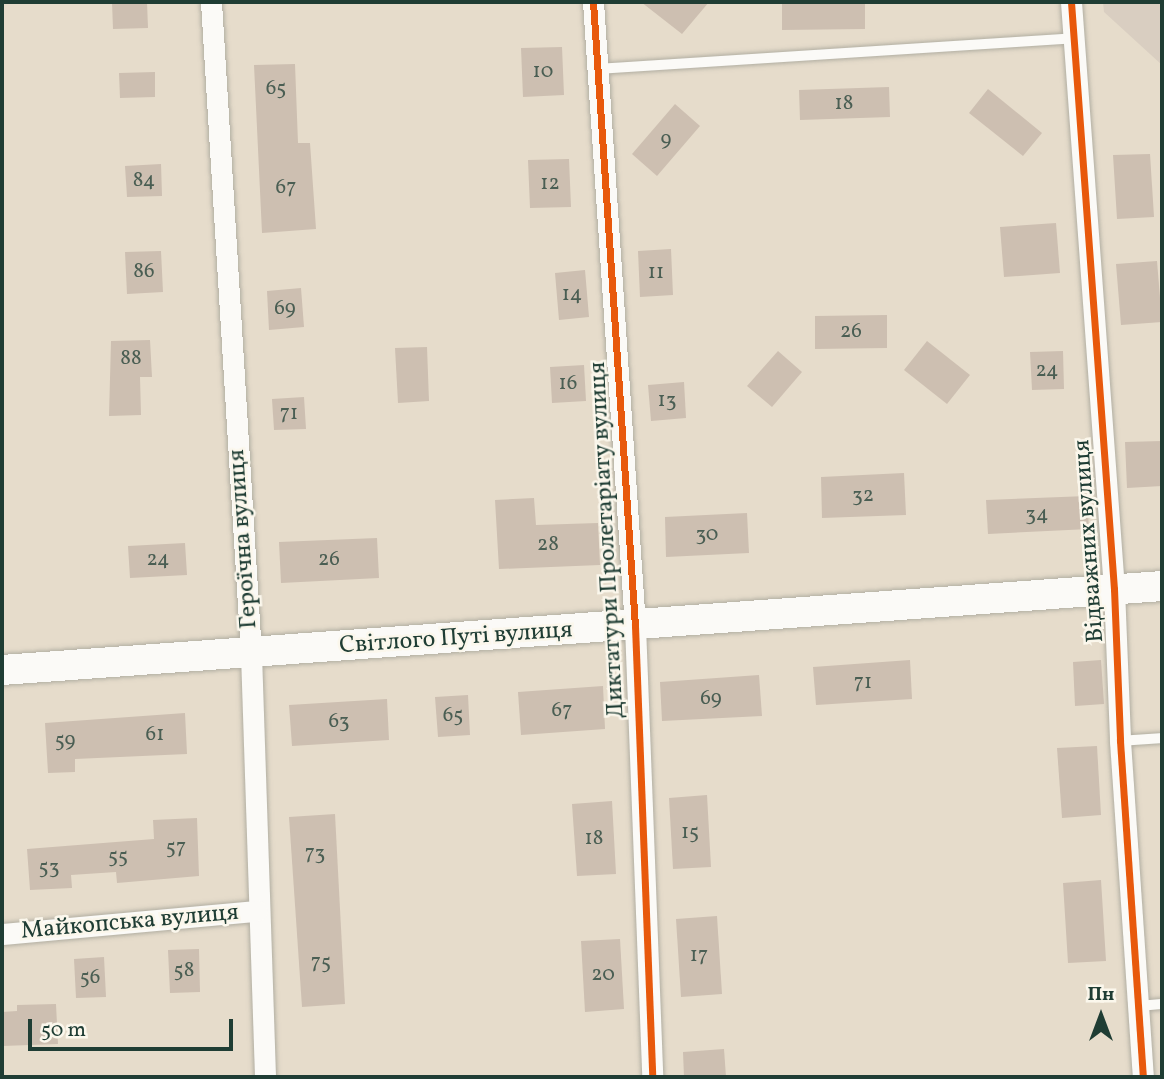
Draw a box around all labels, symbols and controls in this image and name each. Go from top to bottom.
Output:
house number: 10 [533,59,553,85]
house number: 65 [266,76,286,102]
house number: 18 [835,91,853,117]
house number: 9 [661,127,671,153]
house number: 84 [133,168,155,194]
house number: 12 [540,171,560,197]
house number: 67 [276,175,296,201]
house number: 86 [133,259,155,285]
house number: 11 [648,260,664,286]
house number: 14 [562,282,582,308]
house number: 69 [274,296,296,322]
house number: 26 [840,319,862,345]
house number: 88 [120,346,142,372]
house number: 24 [1035,358,1059,384]
street label: Диктатури Пролетаріату вулиця [584,360,632,720]
house number: 16 [559,371,577,397]
house number: 13 [658,388,676,414]
house number: 71 [280,401,298,427]
street label: Відважних вулиця [1069,438,1111,644]
street label: Героїчна вулиця [223,448,265,630]
house number: 32 [852,483,874,509]
house number: 34 [1025,502,1049,528]
house number: 30 [696,522,718,548]
house number: 28 [537,532,559,558]
house number: 24 [146,547,170,573]
house number: 26 [318,547,340,573]
street label: Світлого Путі вулиця [338,616,574,662]
house number: 71 [854,670,872,696]
house number: 69 [700,686,722,712]
house number: 67 [552,698,572,724]
house number: 65 [443,703,463,729]
house number: 63 [328,709,350,735]
house number: 61 [146,722,164,748]
house number: 59 [55,728,75,754]
house number: 15 [681,820,699,846]
house number: 18 [585,826,603,852]
house number: 57 [166,835,186,861]
house number: 73 [305,841,325,867]
house number: 55 [108,844,128,870]
house number: 53 [39,855,59,881]
street label: Майкопська вулиця [20,899,240,947]
house number: 17 [690,943,708,969]
house number: 75 [311,950,331,976]
house number: 58 [174,958,194,984]
house number: 20 [591,962,615,988]
house number: 56 [80,965,100,991]
north arrow [1066,981,1136,1051]
text: Пн [1088,982,1114,1008]
scale bar [32,1006,236,1050]
text: 50 m [41,1016,86,1045]

